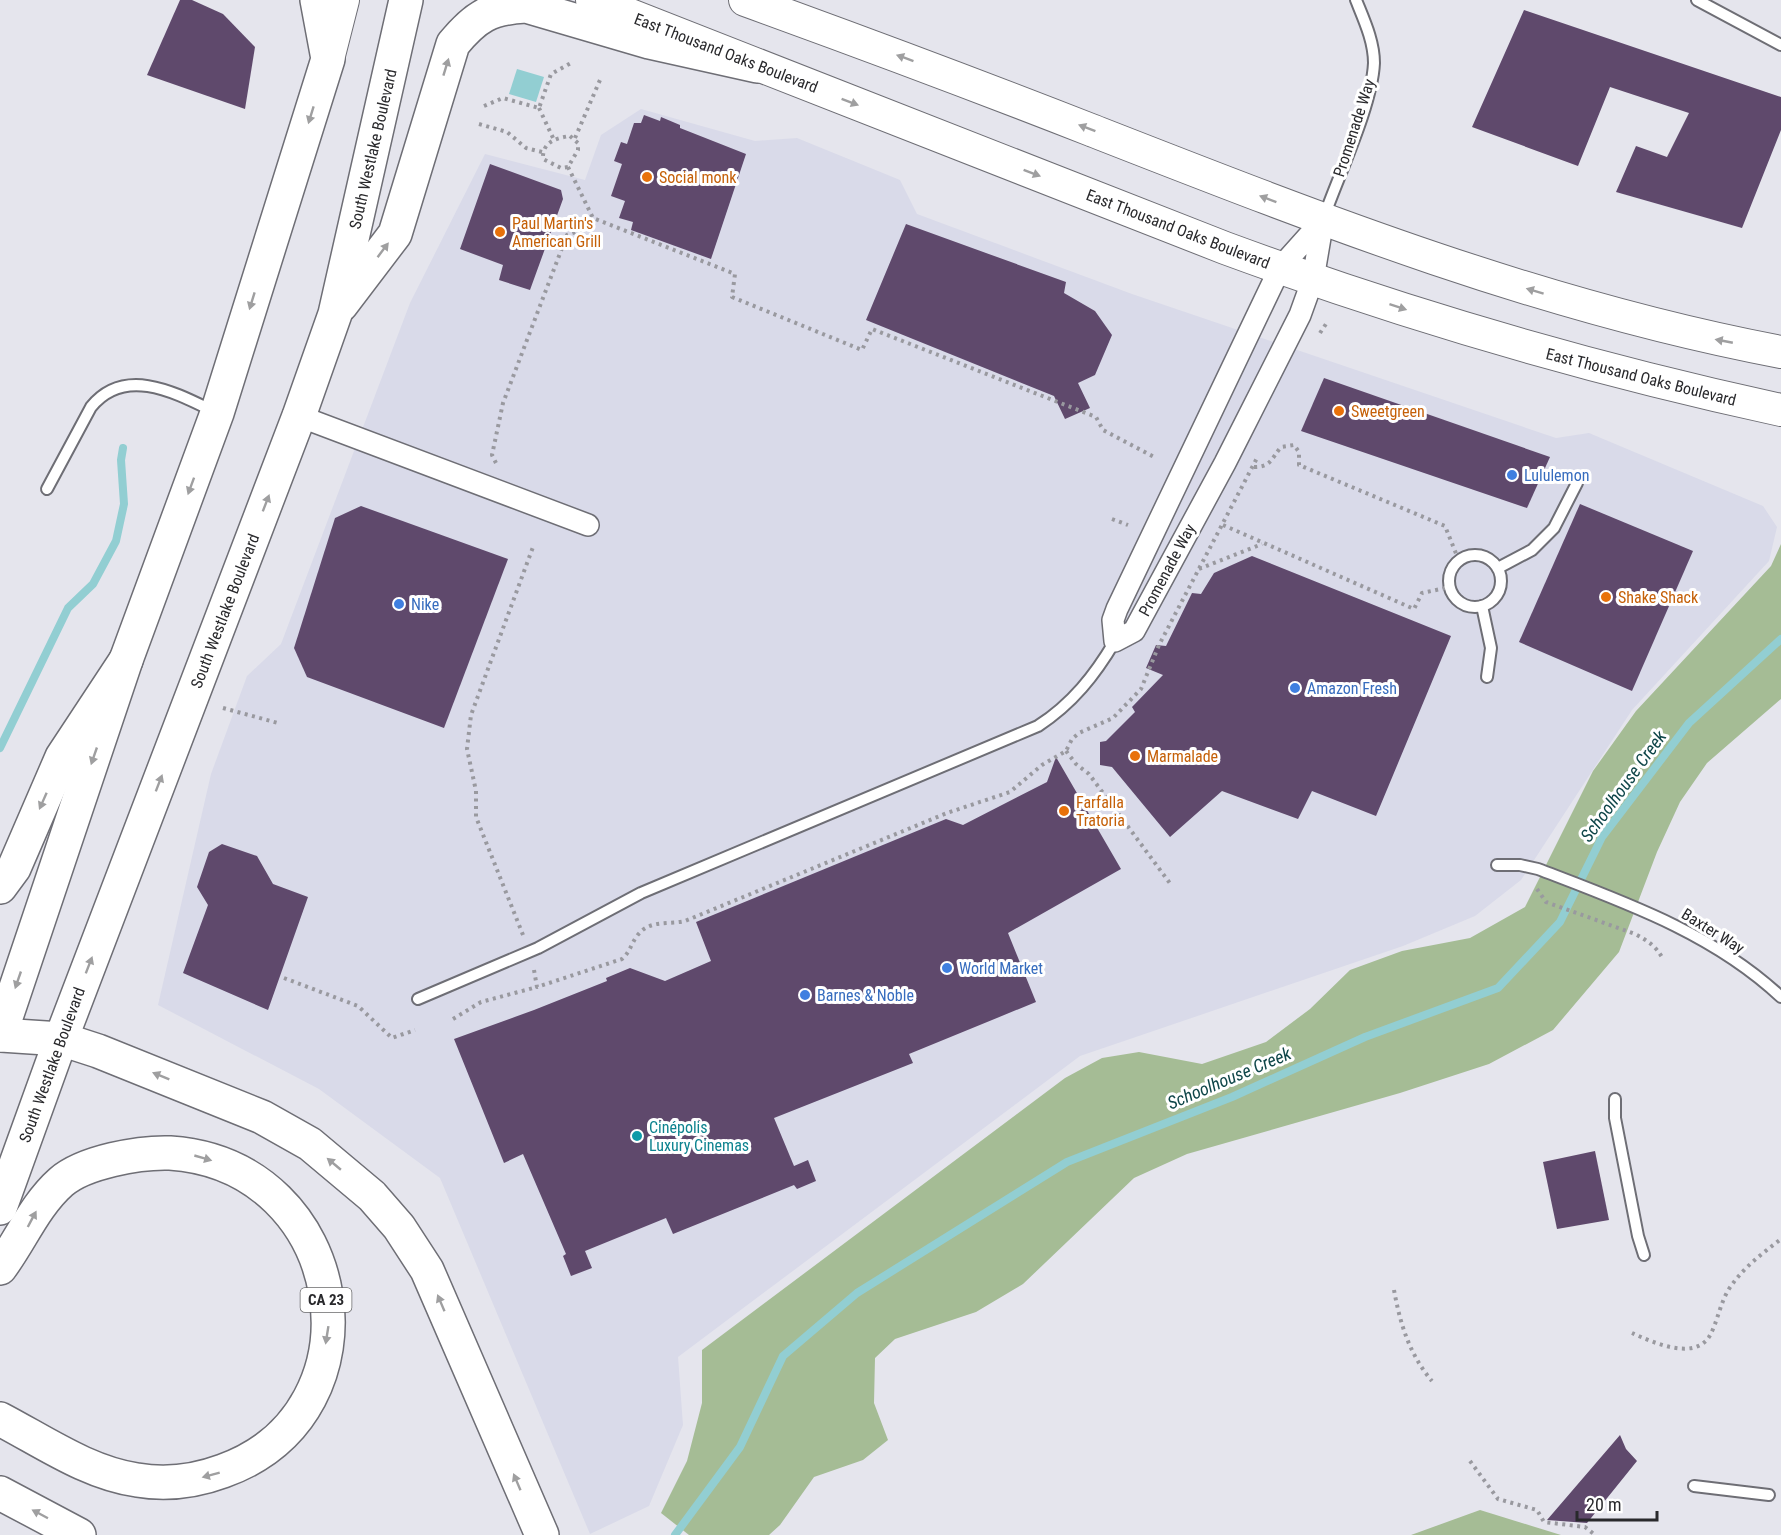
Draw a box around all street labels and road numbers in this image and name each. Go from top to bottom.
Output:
street label: East Thousand Oaks Boulevard [631,9,821,97]
street label: South Westlake Boulevard [345,67,401,231]
street label: Promenade Way [1329,76,1379,179]
street label: East Thousand Oaks Boulevard [1083,185,1273,273]
street label: East Thousand Oaks Boulevard [1544,344,1738,410]
street label: Promenade Way [1135,520,1199,619]
street label: South Westlake Boulevard [187,531,263,691]
street label: Baxter Way [1678,904,1748,958]
street label: South Westlake Boulevard [15,985,89,1145]
road number: CA 23 [300,1288,352,1312]

